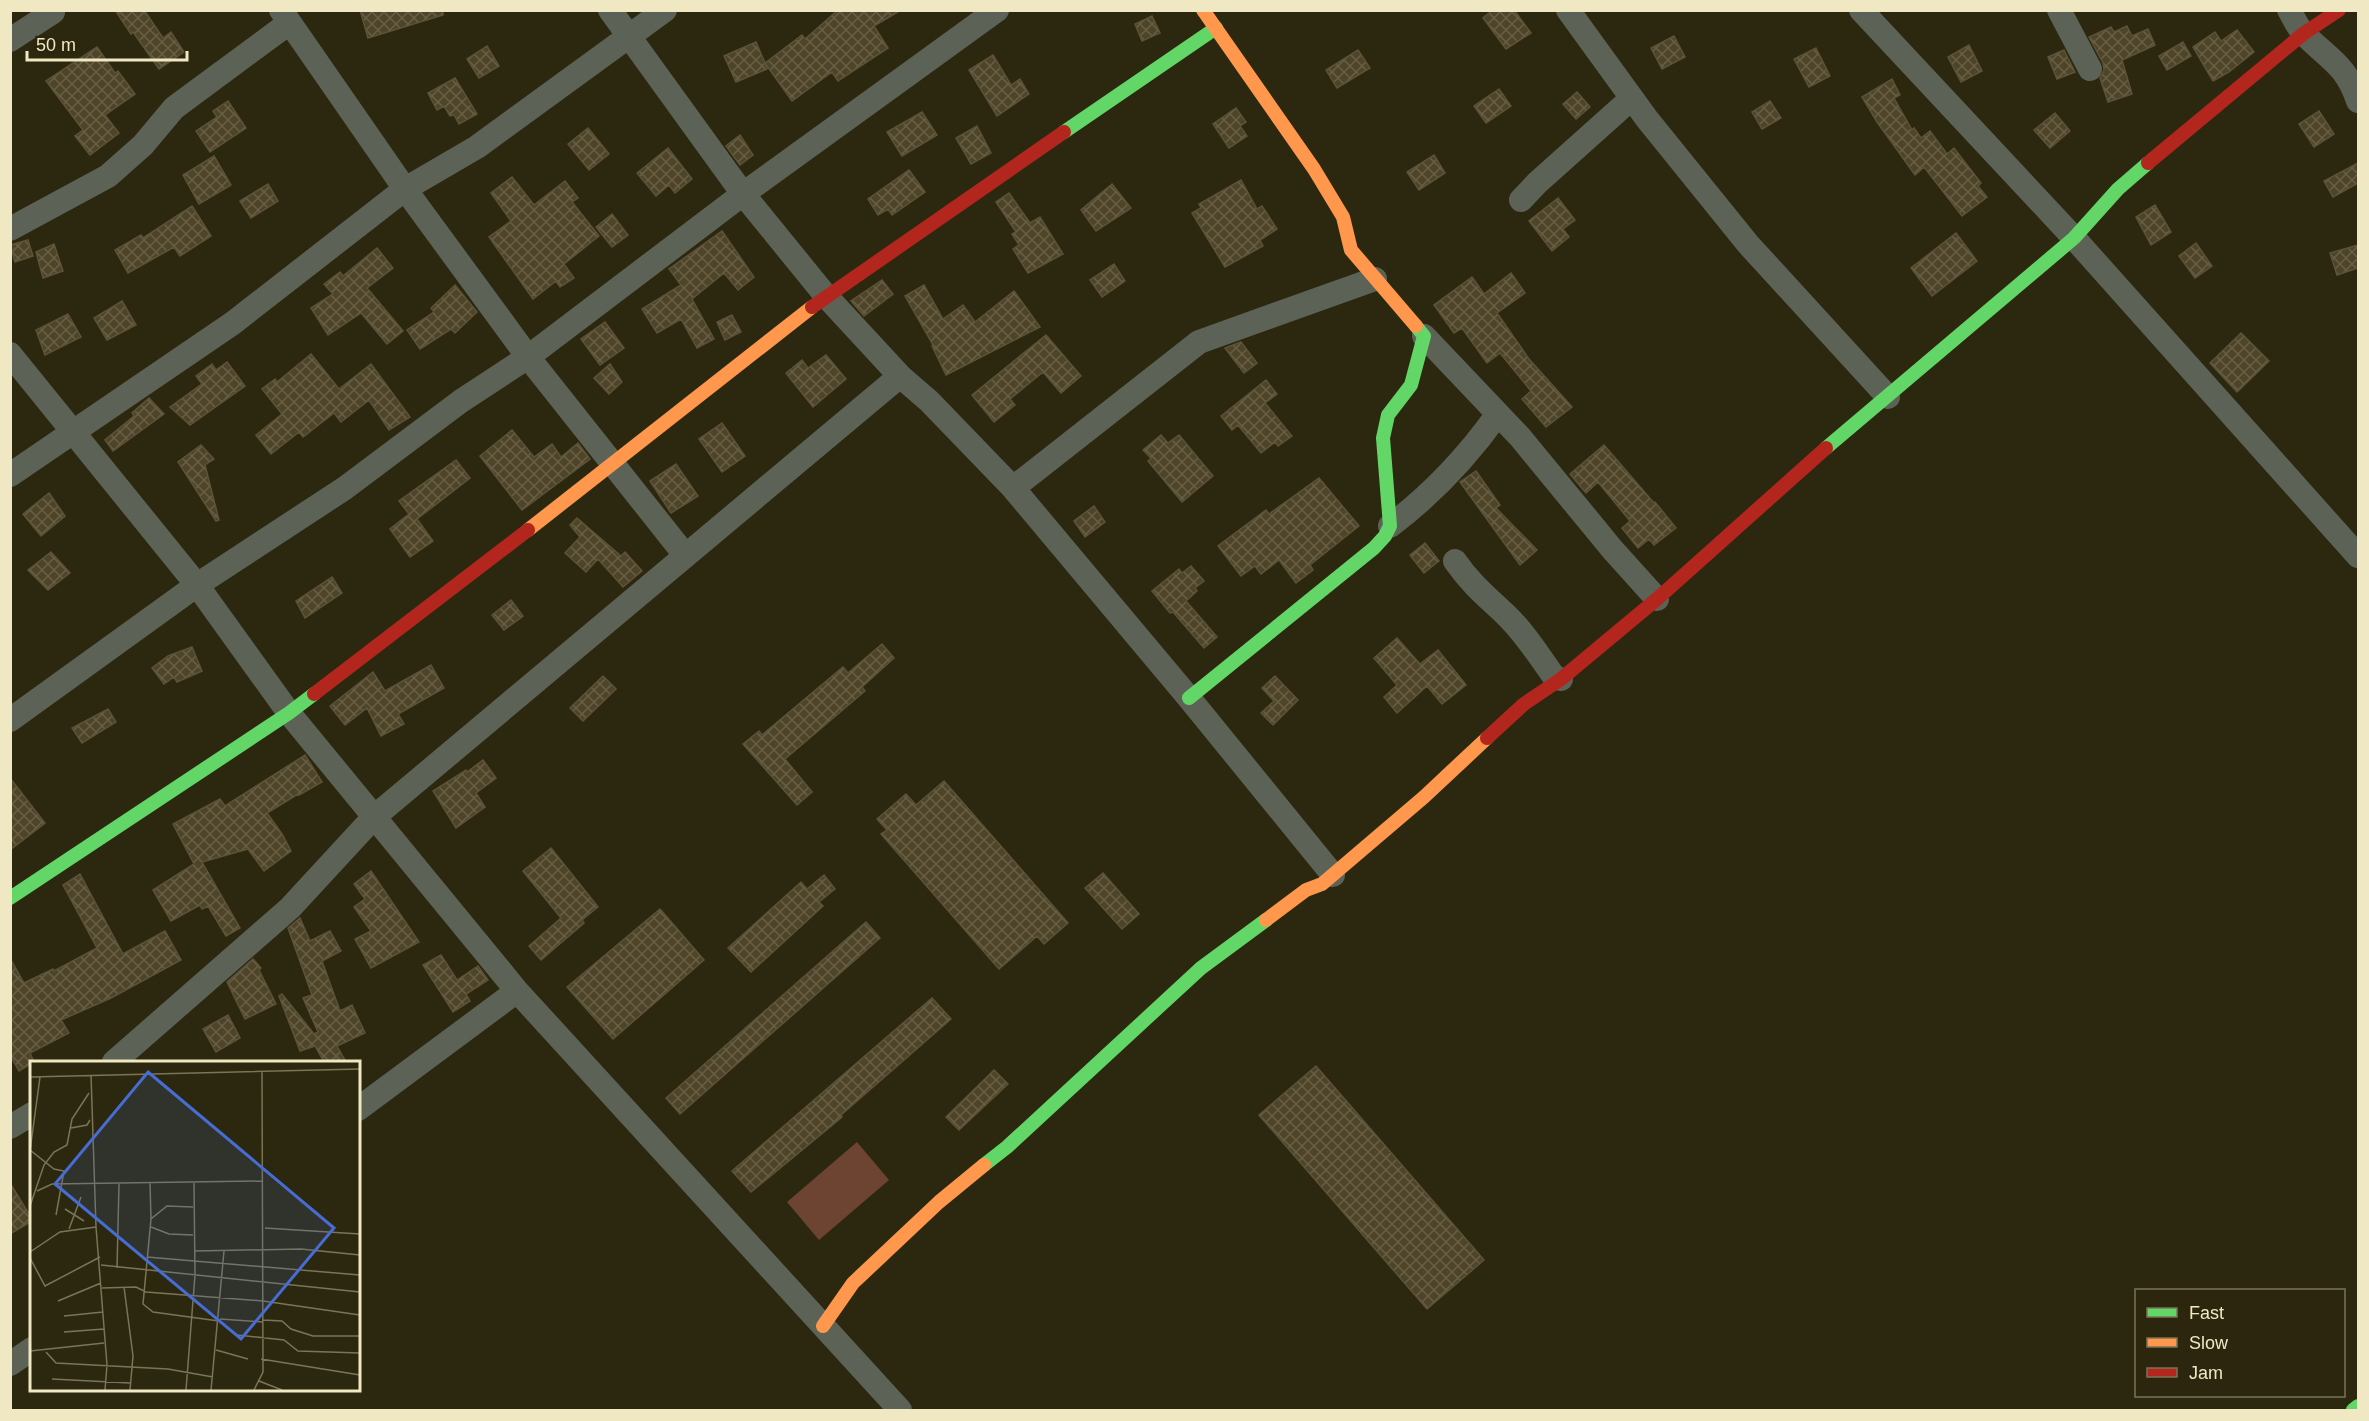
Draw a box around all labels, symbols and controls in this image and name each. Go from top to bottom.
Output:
scale bar [27,24,188,62]
text: 50 m [36,35,76,55]
inset map [30,1061,360,1391]
legend [2135,1289,2345,1397]
text: Fast [2189,1303,2224,1323]
text: Slow [2189,1333,2229,1353]
text: Jam [2189,1363,2223,1383]

